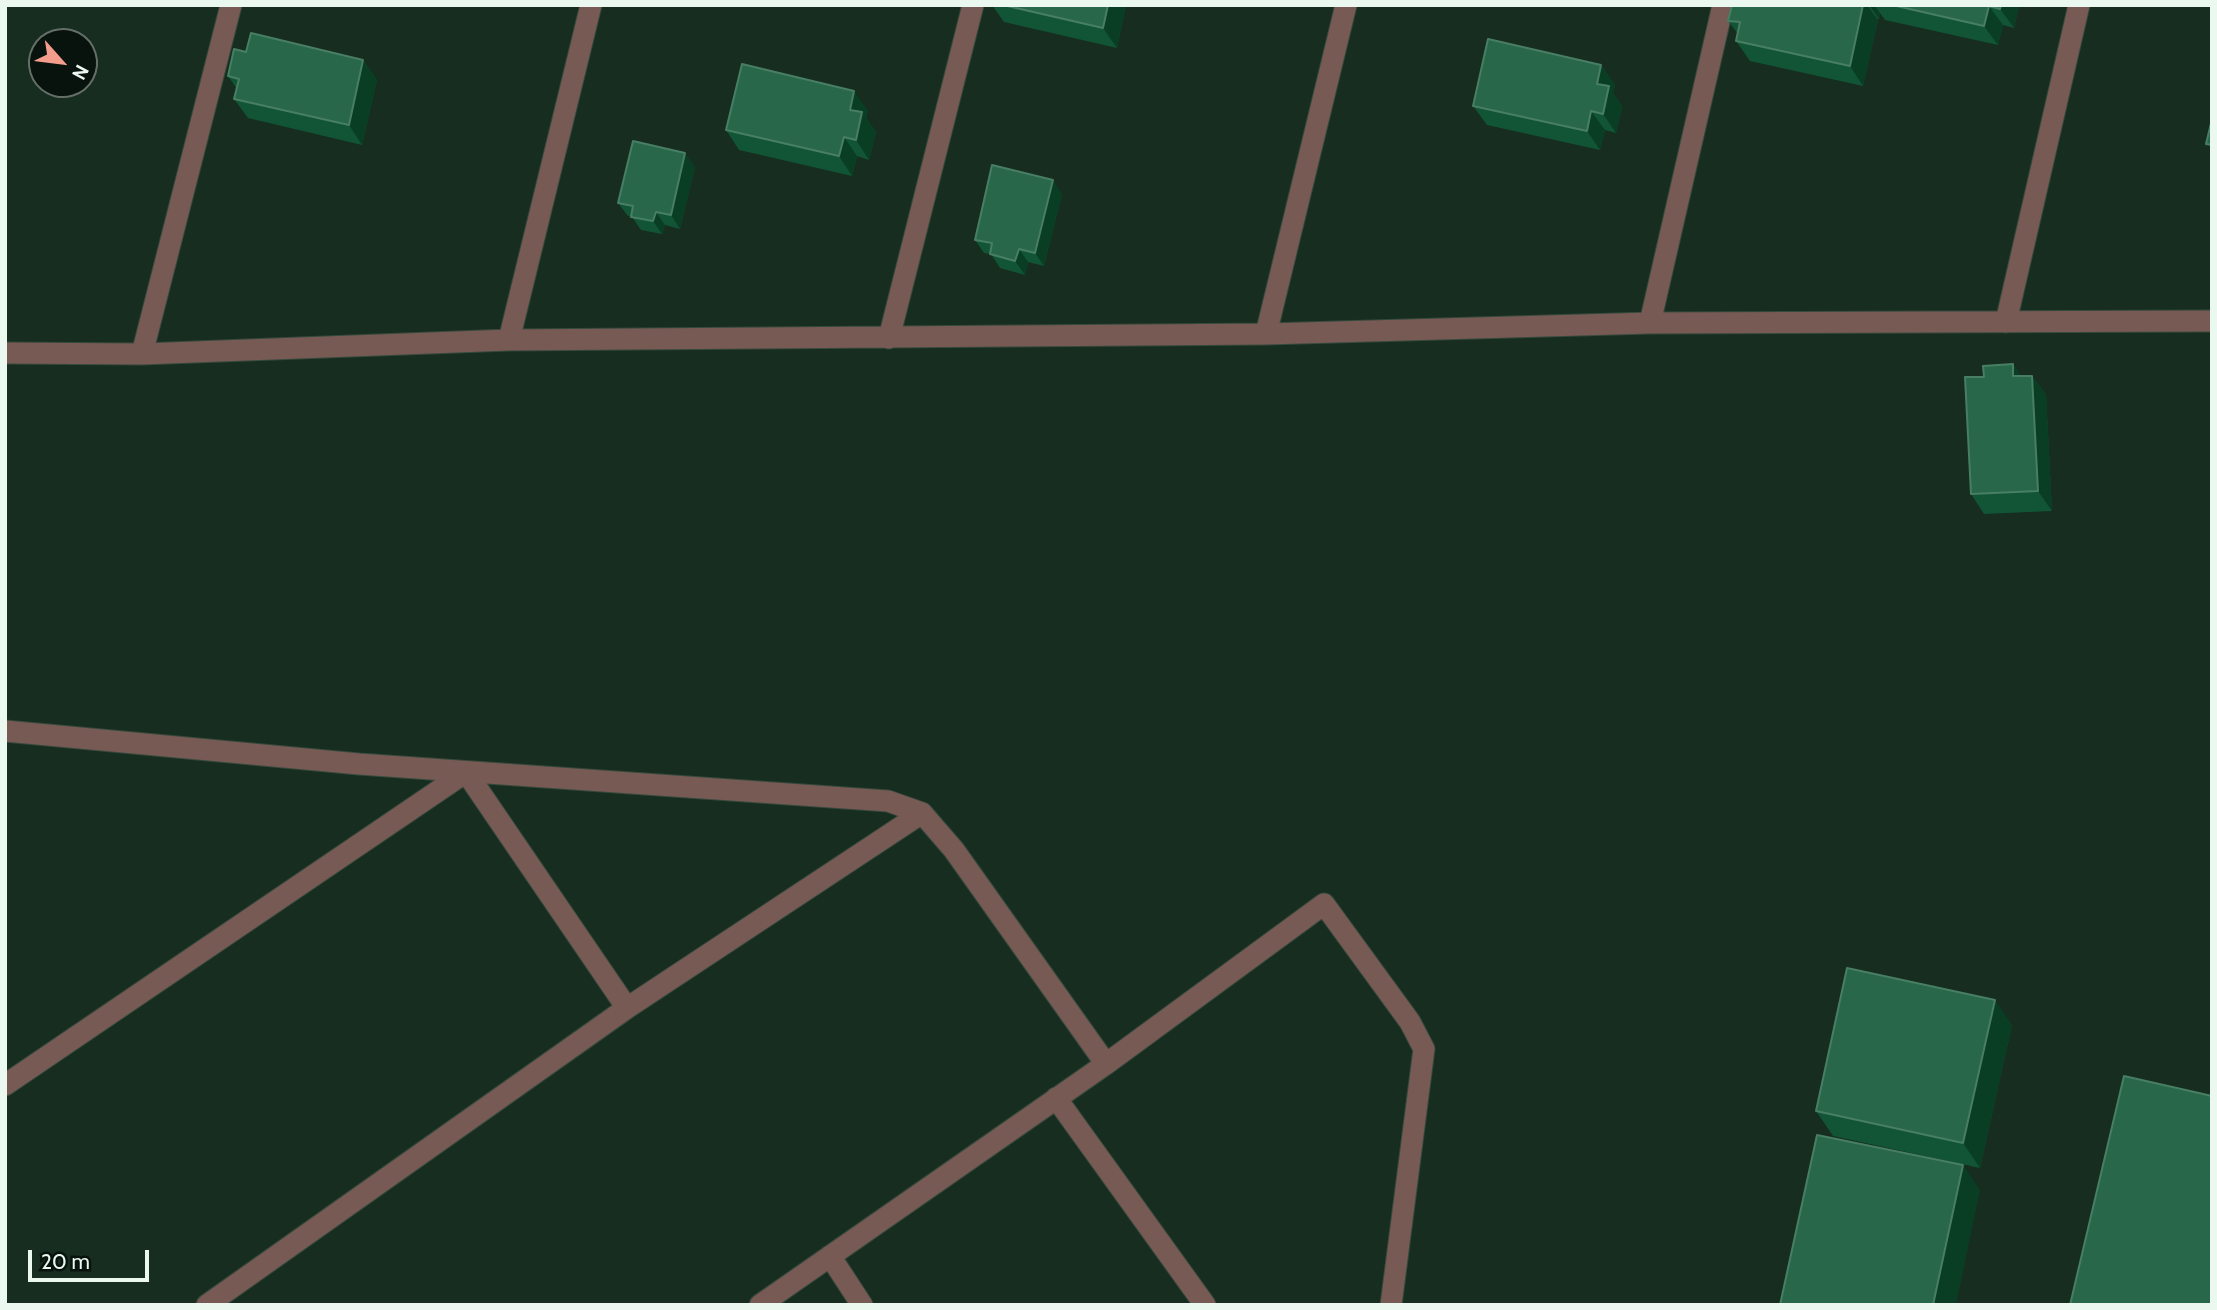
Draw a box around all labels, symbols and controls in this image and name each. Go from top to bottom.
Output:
north arrow [28,28,98,98]
text: N [67,61,94,83]
scale bar [32,1236,152,1280]
text: 20 m [41,1249,90,1274]

